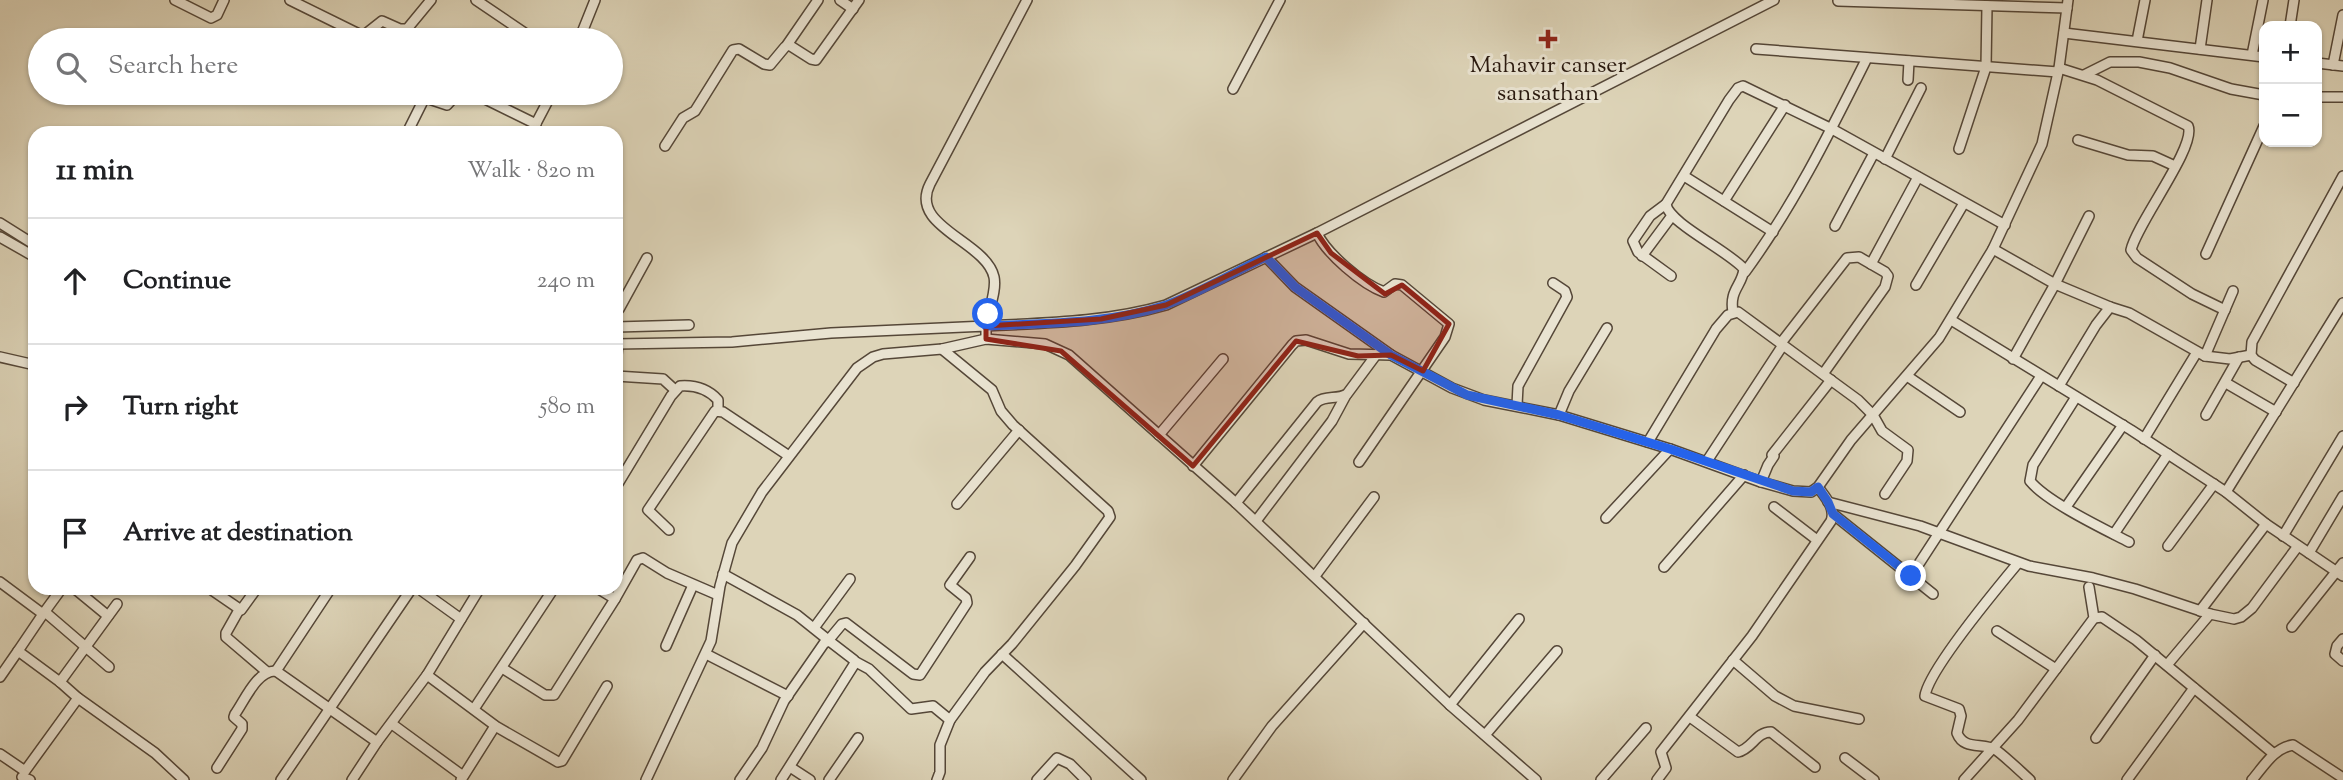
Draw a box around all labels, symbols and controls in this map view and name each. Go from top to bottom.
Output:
map controls [2259,21,2322,147]
button: + [2259,21,2322,84]
search box [28,28,623,105]
marker: Mahavir canser sansathan [1538,29,1558,49]
icon: search [52,48,90,86]
text: Search here [108,48,238,85]
place label: Mahavir canser sansathan [1469,49,1627,111]
button: − [2259,84,2322,147]
text: 11 min [56,150,134,193]
text: Walk · 820 m [467,155,595,188]
icon: ahead [56,262,94,300]
text: Continue [123,263,231,300]
text: 240 m [537,265,595,298]
route start [972,298,1003,329]
icon: right [56,388,94,426]
text: Turn right [123,389,238,426]
text: 580 m [540,391,595,424]
icon: arrive [56,514,94,552]
text: Arrive at destination [123,515,353,552]
route end [1895,560,1926,591]

